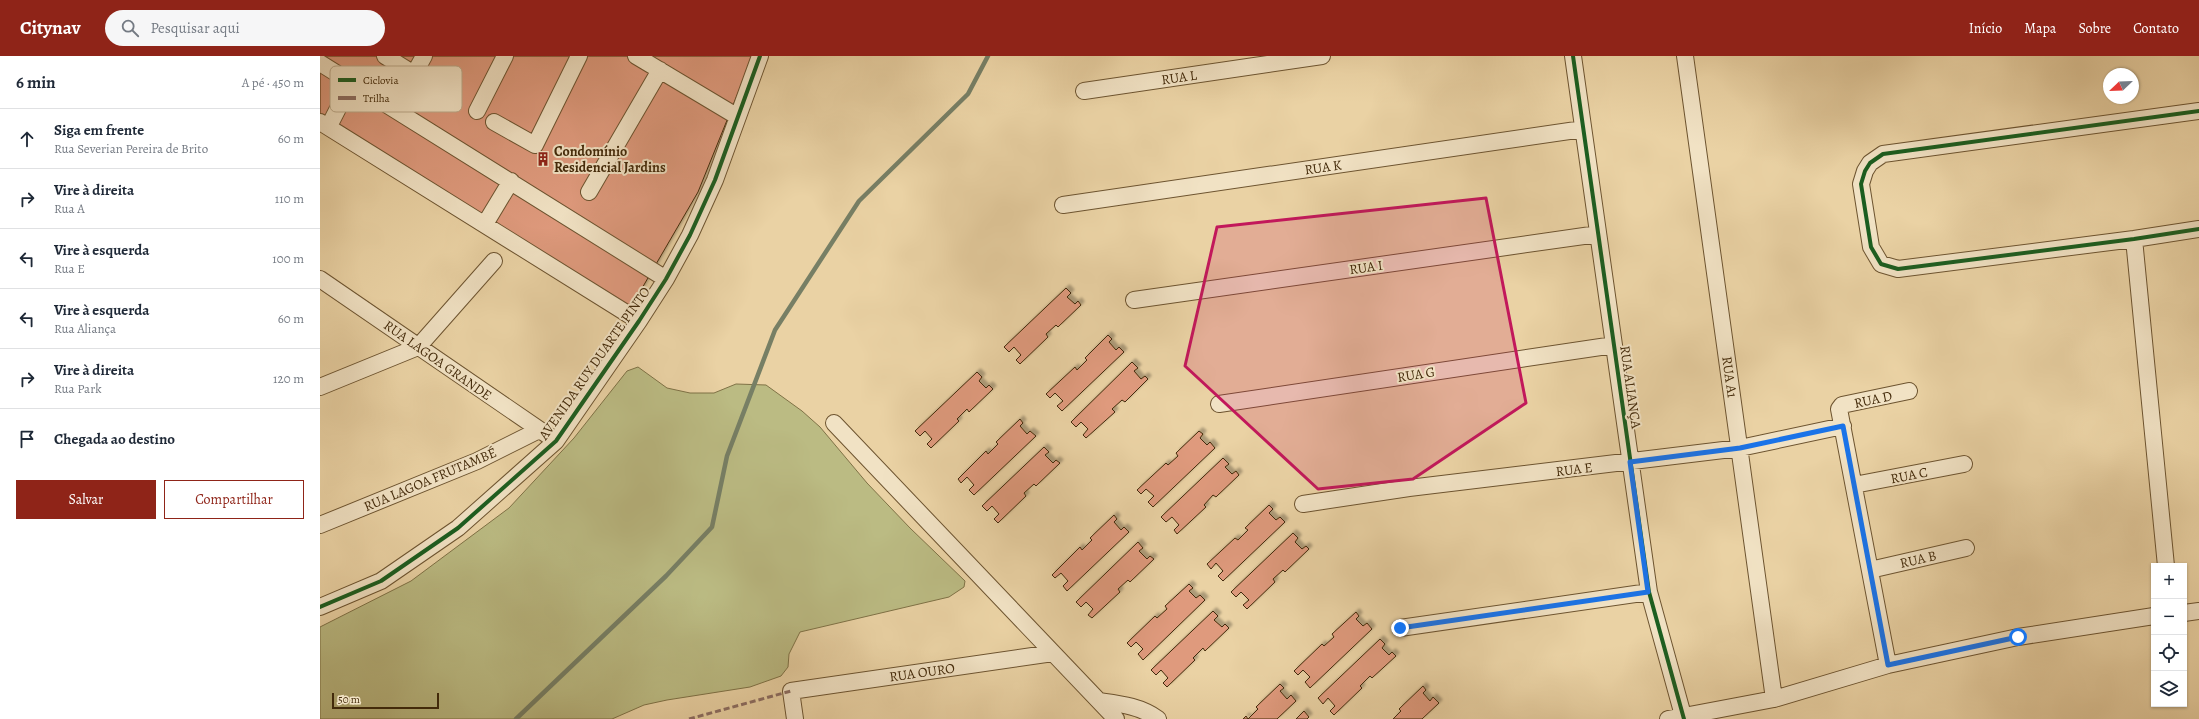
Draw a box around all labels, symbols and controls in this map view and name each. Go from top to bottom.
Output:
search box [105,10,385,46]
text: Citynav [20,15,81,41]
icon: search [119,17,141,39]
text: Pesquisar aqui [151,18,240,38]
text: Início [1969,19,2002,38]
text: Mapa [2024,19,2056,38]
text: Sobre [2078,19,2111,38]
text: Contato [2133,19,2179,38]
street label: RUA L [1160,65,1199,89]
legend [330,66,462,112]
north arrow [2103,68,2139,104]
text: 6 min [16,71,56,94]
text: Ciclovia [363,73,399,88]
text: A pé · 450 m [242,74,304,91]
text: Trilha [363,91,391,106]
text: Siga em frente [54,120,144,140]
icon: ahead [16,128,38,150]
text: 60 m [278,130,304,147]
text: Rua Severian Pereira de Brito [54,140,208,157]
place label: Condomínio Residencial Jardins [554,142,666,177]
building icon: Condomínio Residencial Jardins [535,151,551,167]
street label: RUA K [1303,155,1343,180]
text: Vire à direita [54,180,134,200]
icon: right [16,188,38,210]
text: 110 m [275,190,304,207]
text: Rua A [54,200,85,217]
text: Vire à esquerda [54,240,150,260]
icon: left [16,248,38,270]
text: 100 m [272,250,304,267]
street label: RUA I [1348,256,1384,279]
text: Rua E [54,260,85,277]
street label: AVENIDA RUY DUARTE PINTO [534,283,655,444]
text: Vire à esquerda [54,300,150,320]
icon: left [16,308,38,330]
text: 60 m [278,310,304,327]
street label: RUA LAGOA GRANDE [380,316,496,405]
text: Rua Aliança [54,320,116,337]
street label: RUA ALIANÇA [1615,344,1646,431]
street label: RUA A1 [1717,355,1742,399]
text: Vire à direita [54,360,134,380]
street label: RUA G [1396,362,1436,387]
icon: right [16,368,38,390]
text: 120 m [273,370,304,387]
text: Rua Park [54,380,102,397]
street label: RUA D [1852,386,1894,413]
icon: arrive [16,428,38,450]
text: Chegada ao destino [54,429,175,449]
street label: RUA LAGOA FRUTAMBÉ [361,443,500,516]
street label: RUA E [1555,458,1594,481]
street label: RUA C [1889,463,1929,488]
button: Salvar [16,480,156,519]
button: Compartilhar [164,480,304,519]
street label: RUA B [1898,546,1938,573]
map controls [2151,563,2187,707]
button: + [2151,563,2187,599]
button: − [2151,599,2187,635]
route end [1391,619,1409,637]
route start [2009,628,2027,646]
button: locate [2151,635,2187,671]
street label: RUA OURO [888,658,956,686]
button: layers [2151,671,2187,707]
scale bar [332,691,439,710]
text: 50 m [338,692,360,707]

